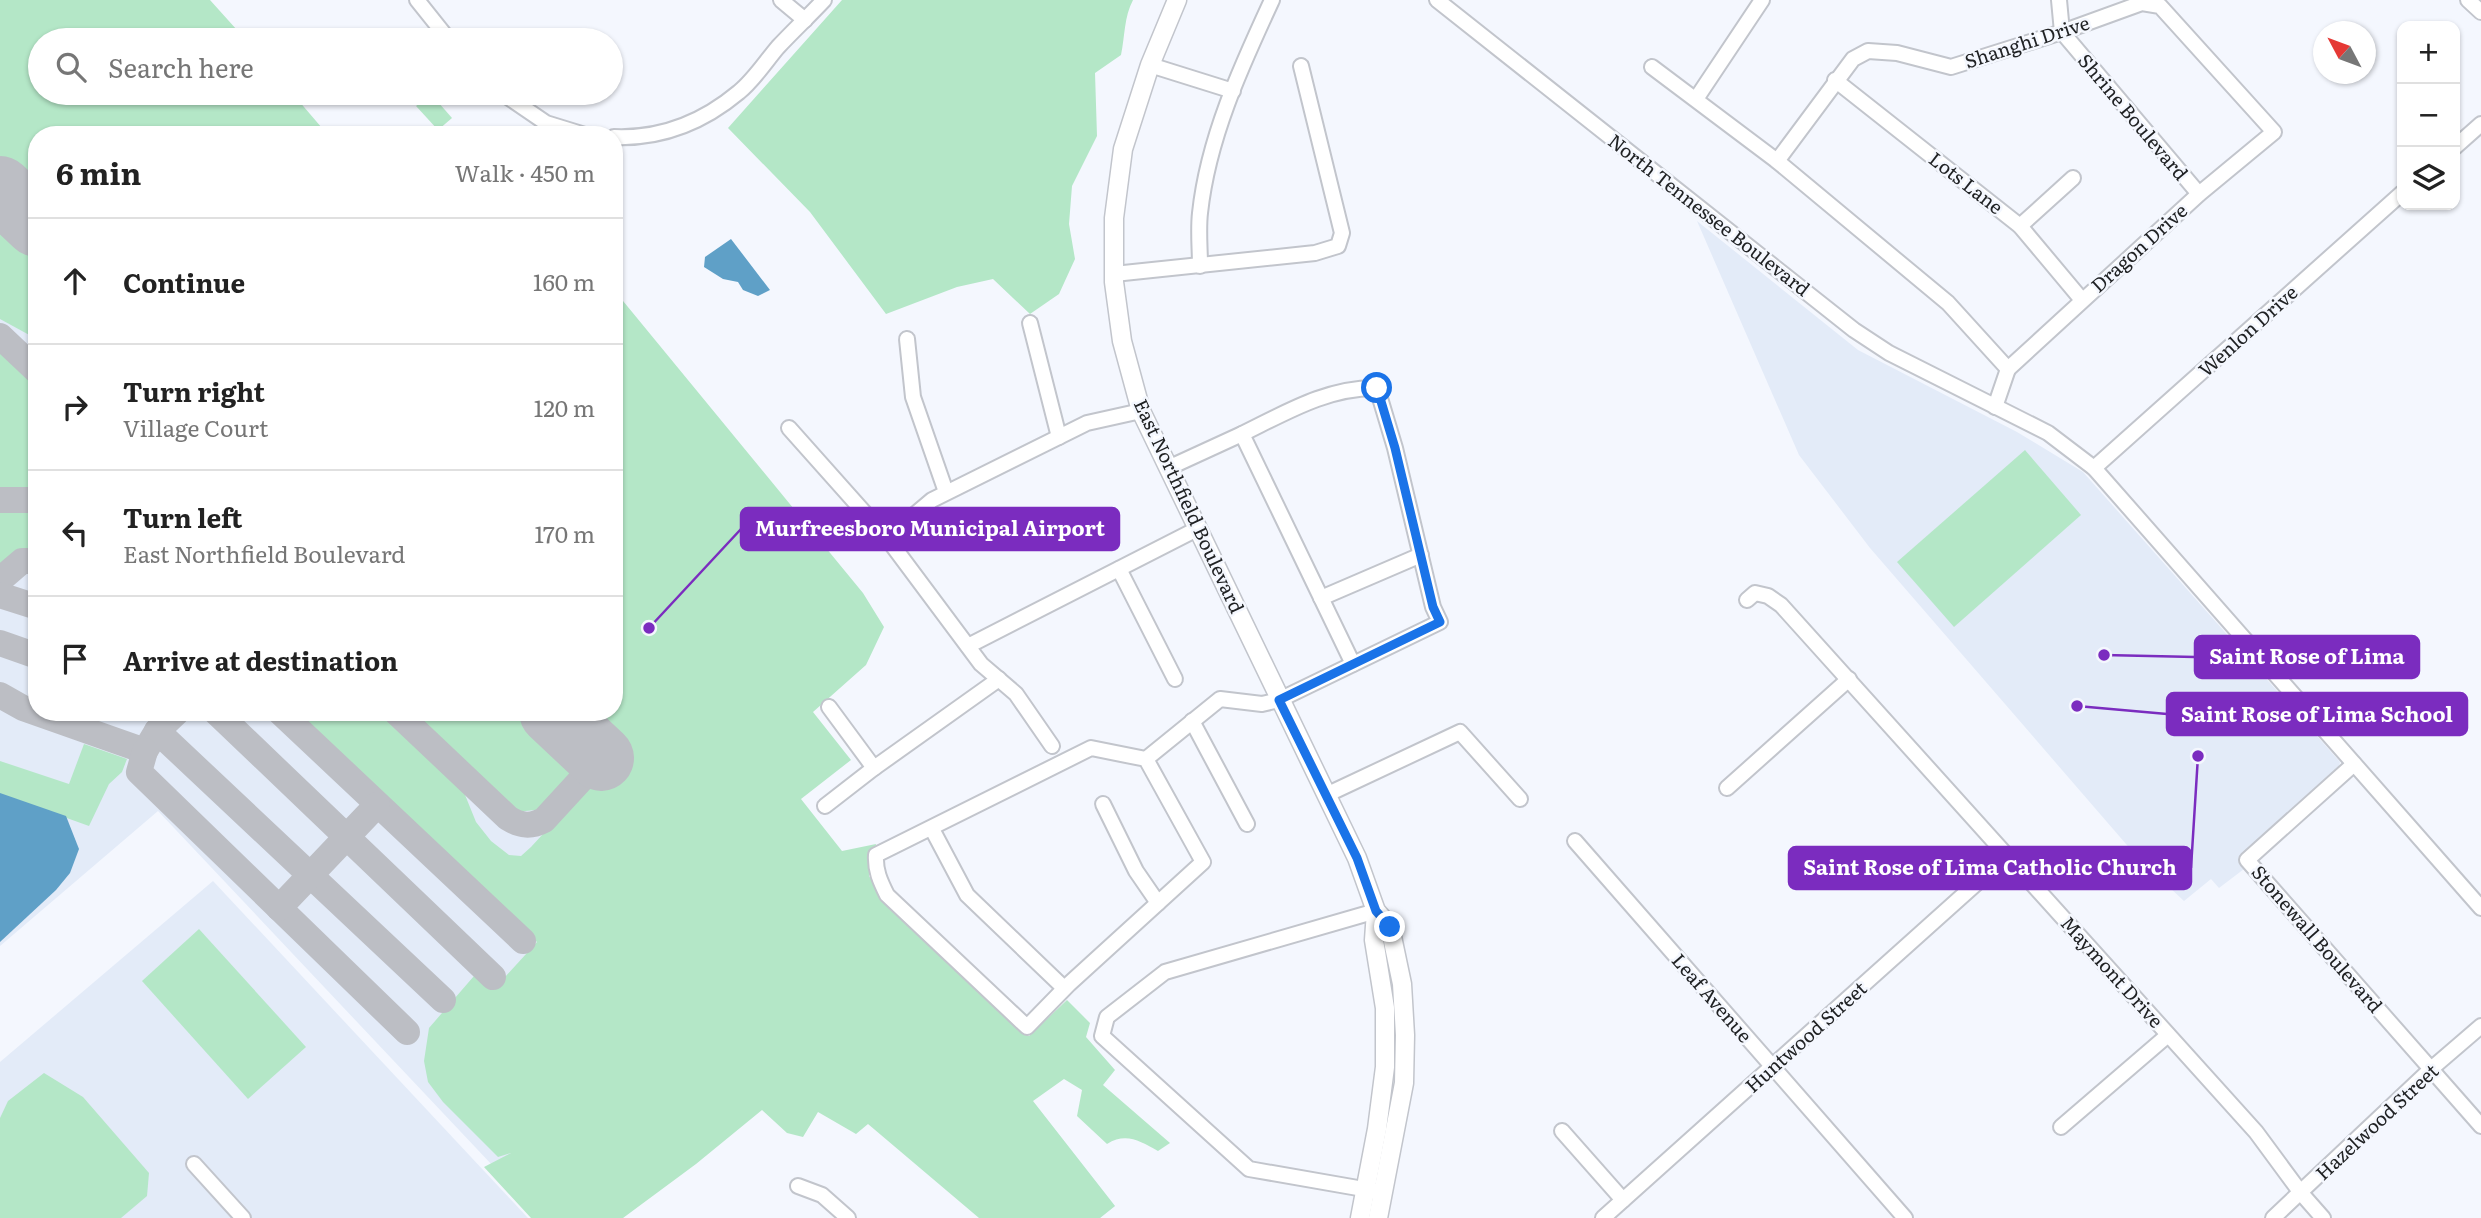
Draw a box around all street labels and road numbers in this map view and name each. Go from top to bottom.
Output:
street label: Shanghi Drive [1961,8,2093,74]
street label: Shrine Boulevard [2072,47,2196,186]
street label: North Tennessee Boulevard [1603,126,1817,302]
street label: Lots Lane [1924,144,2010,220]
street label: Dragon Drive [2084,196,2193,298]
street label: Wenlon Drive [2192,278,2303,382]
street label: East Northfield Boulevard [1128,394,1252,618]
street label: Stonewall Boulevard [2246,858,2390,1019]
street label: Maymont Drive [2055,909,2171,1033]
street label: Leaf Avenue [1666,947,1760,1048]
street label: Huntwood Street [1738,974,1873,1099]
street label: Hazelwood Street [2309,1057,2444,1186]

